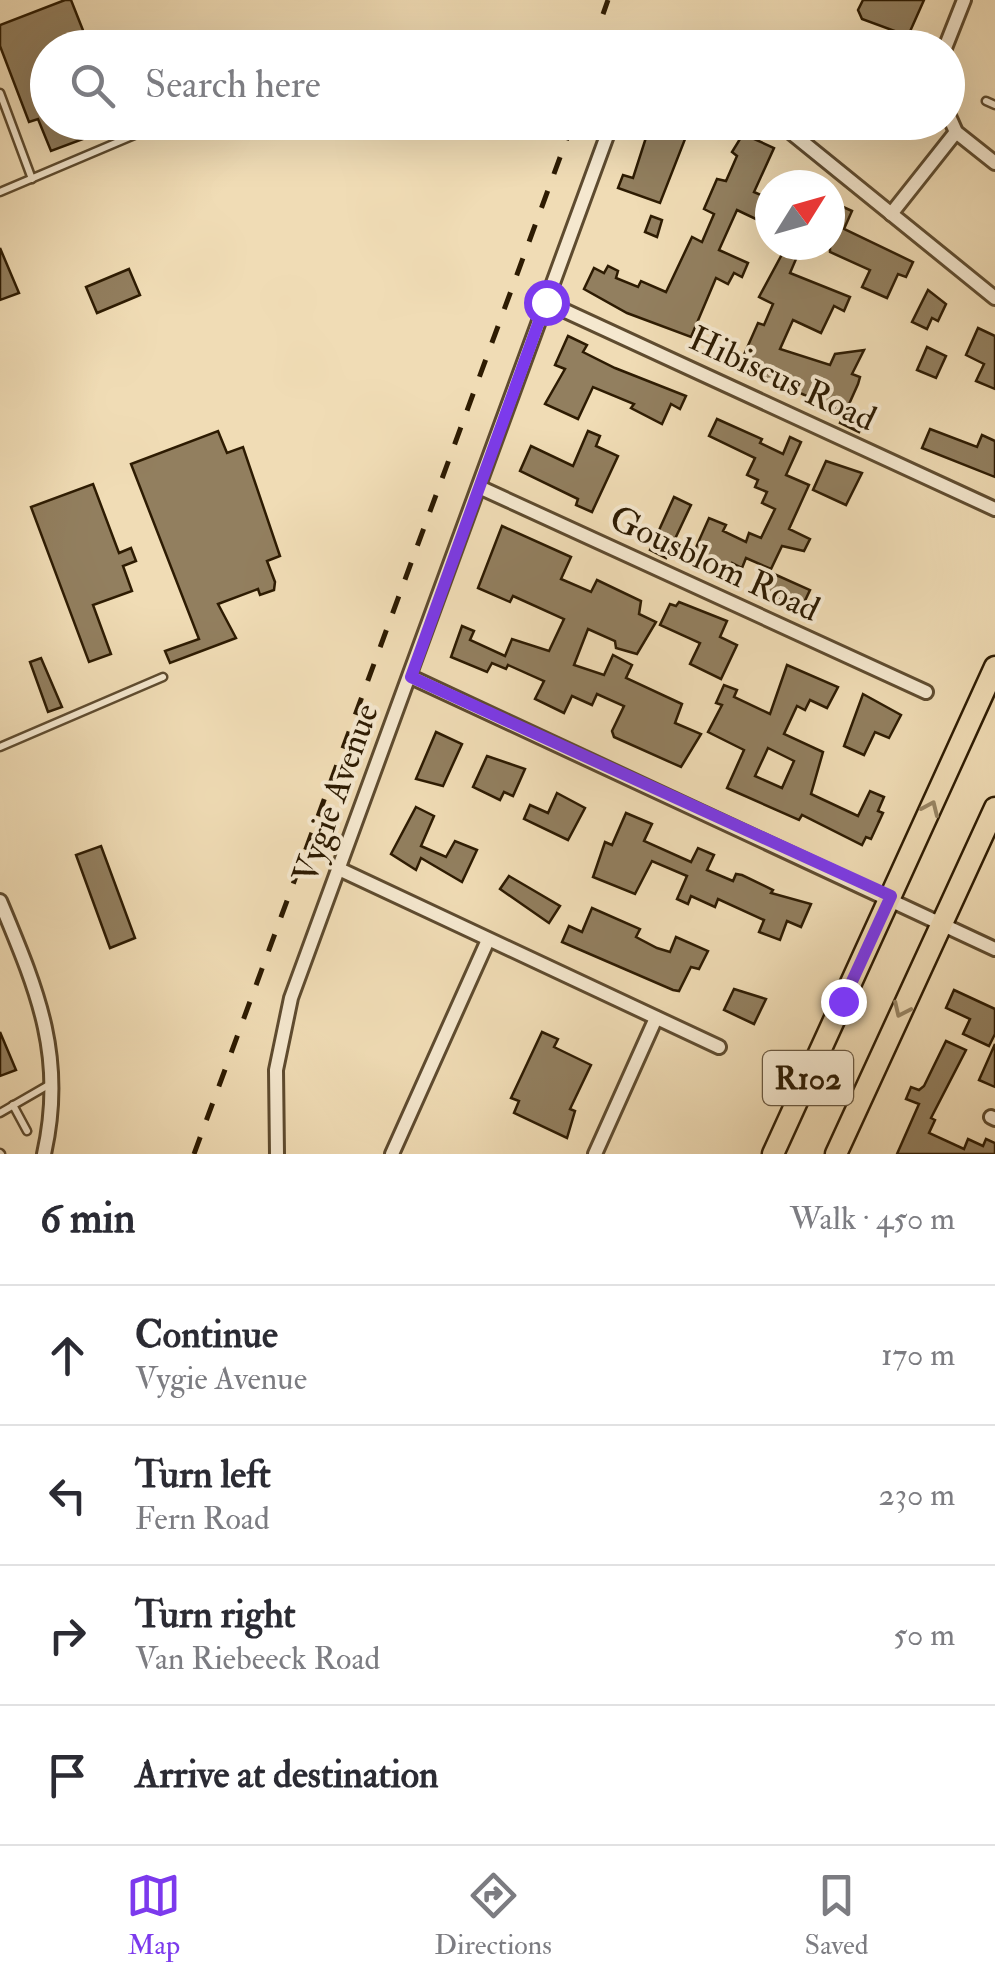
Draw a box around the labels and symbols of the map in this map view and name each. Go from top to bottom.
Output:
north arrow [755,170,845,260]
route start [524,280,570,326]
street label: Hibiscus Road [682,317,883,441]
street label: Gousblom Road [603,496,827,632]
street label: Vygie Avenue [283,697,389,889]
one-way arrow [919,800,939,818]
route end [821,979,867,1025]
one-way arrow [894,1000,914,1018]
road number: R102 [763,1051,853,1105]

